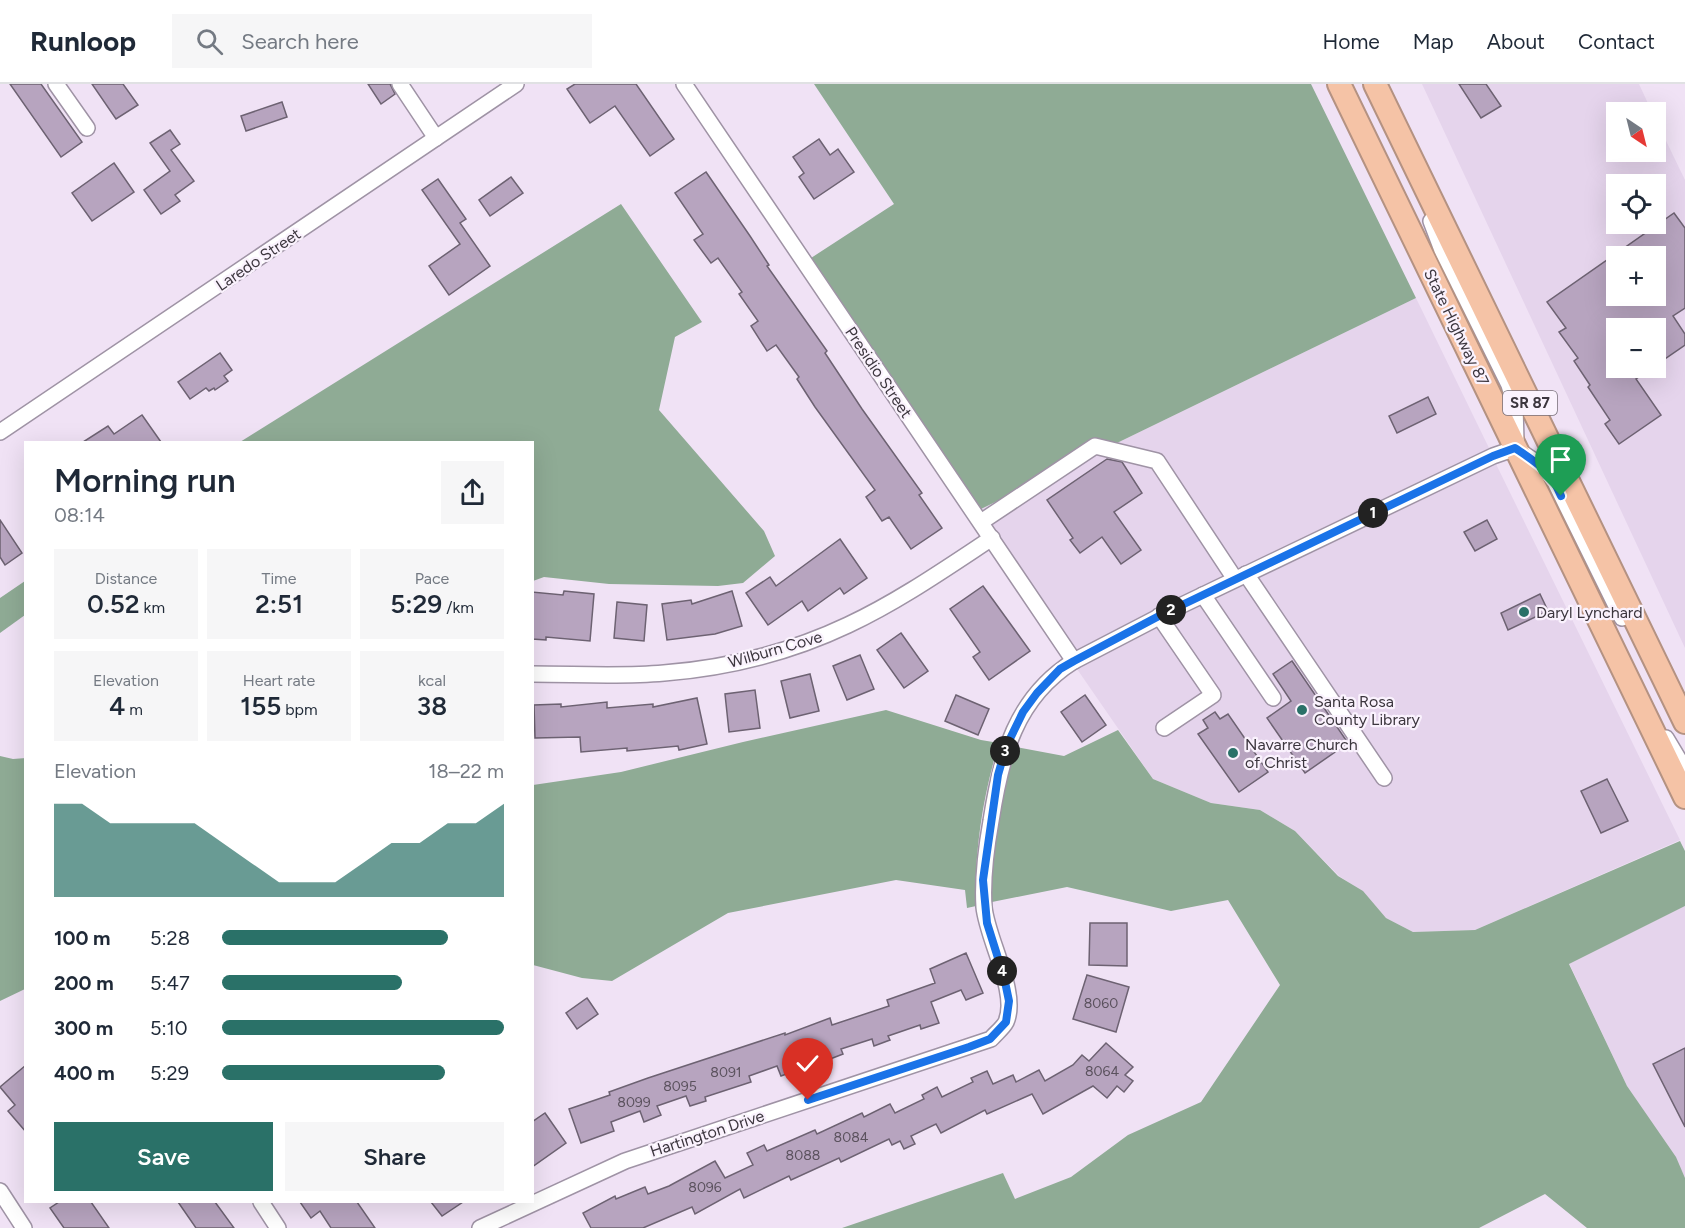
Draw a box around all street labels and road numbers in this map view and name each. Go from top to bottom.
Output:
street label: Laredo Street [212,224,304,295]
street label: State Highway 87 [1420,266,1493,389]
street label: Presidio Street [841,323,916,421]
road number: SR 87 [1503,391,1557,415]
street label: Wilburn Cove [726,627,824,672]
street label: Hartington Drive [648,1106,767,1161]

